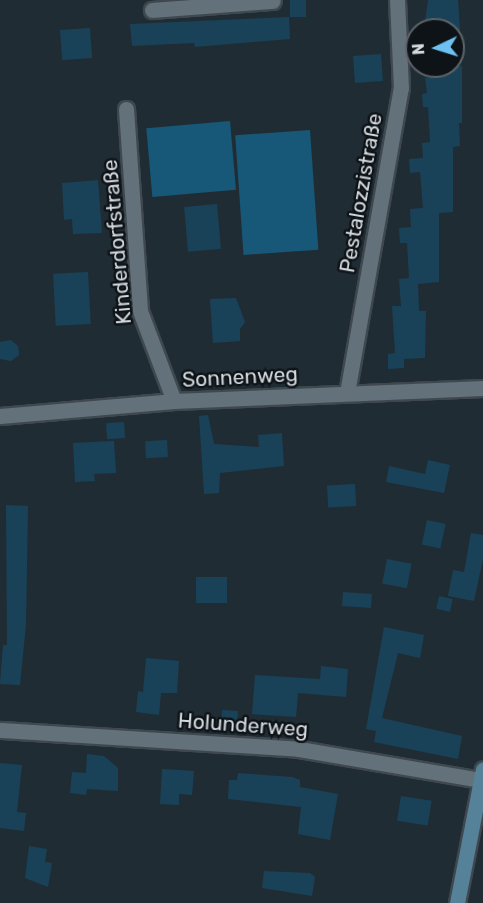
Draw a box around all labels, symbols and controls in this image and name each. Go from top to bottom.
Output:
north arrow [405,18,465,78]
text: N [409,43,428,56]
street label: Pestalozzistraße [335,111,387,275]
street label: Kinderdorfstraße [97,158,137,326]
street label: Sonnenweg [182,361,298,393]
street label: Holunderweg [177,708,309,742]

